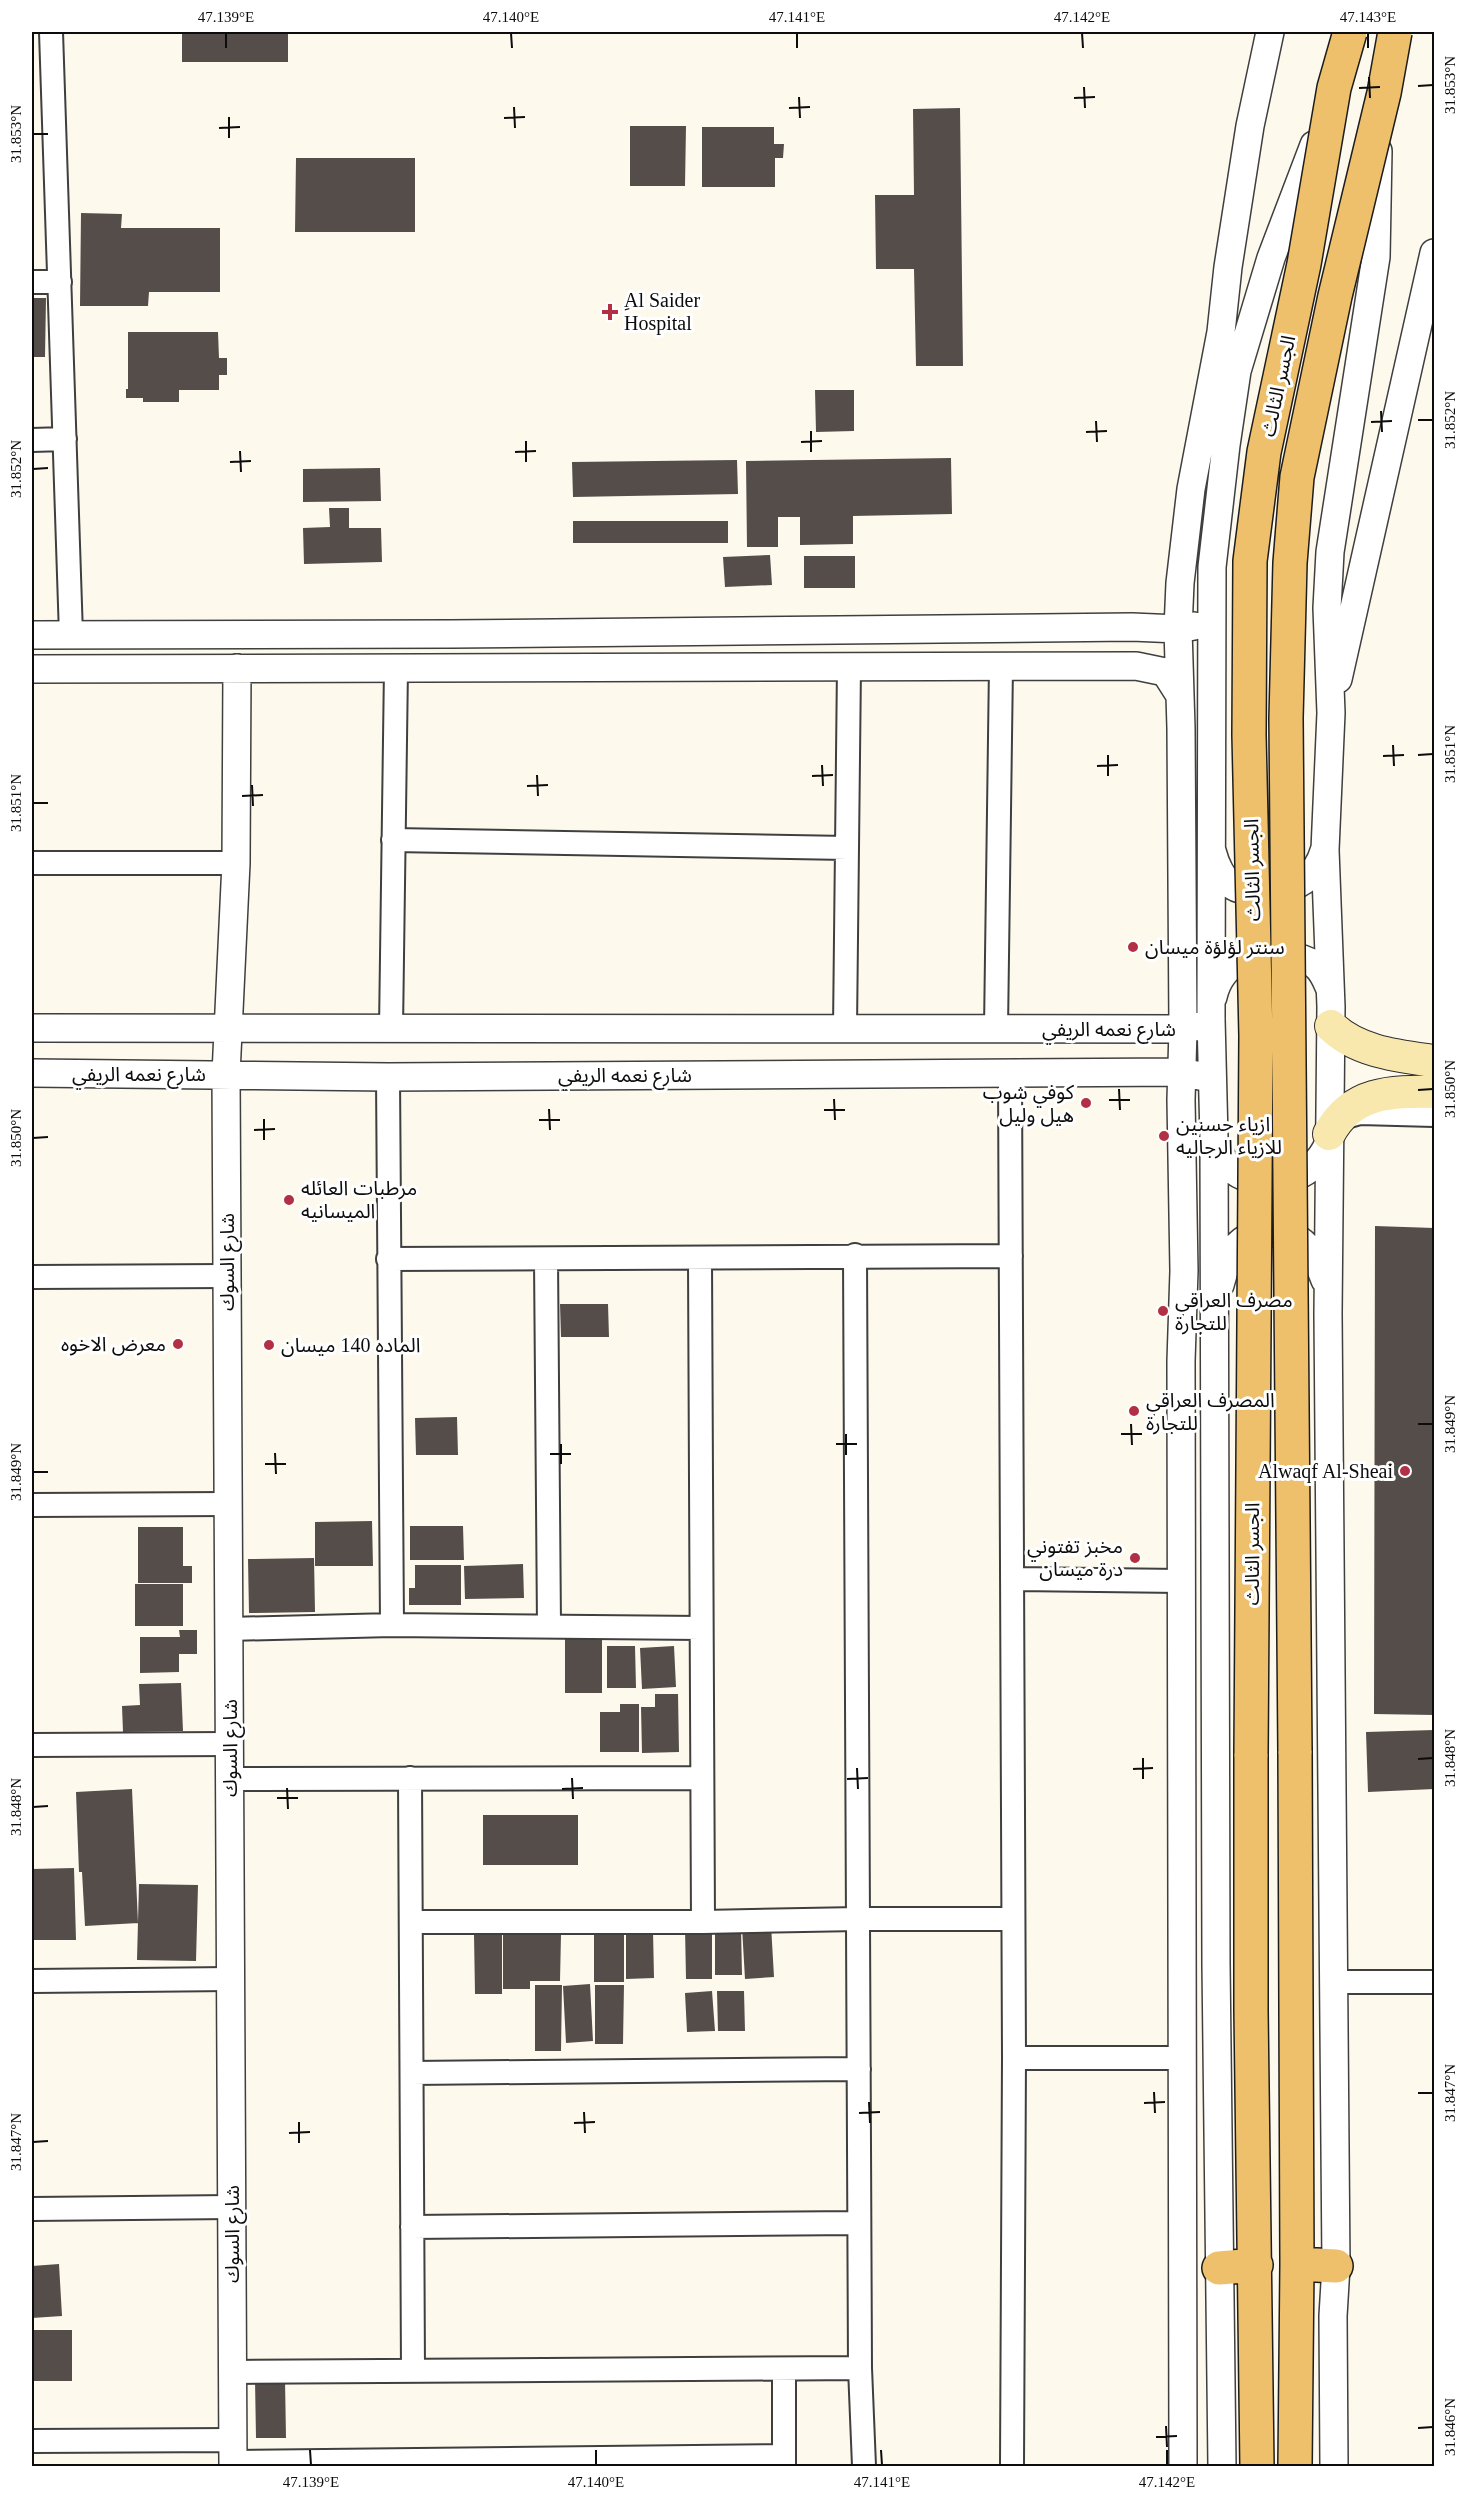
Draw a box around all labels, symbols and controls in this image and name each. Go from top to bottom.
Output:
text: 47.139°E [198,9,254,25]
text: 47.140°E [483,9,539,25]
text: 47.141°E [769,9,825,25]
text: 47.142°E [1054,9,1110,25]
text: 47.143°E [1340,9,1396,25]
text: 31.853°N [1442,56,1458,114]
text: 31.853°N [8,105,24,163]
place label: ِAl Saider Hospital [624,289,700,335]
marker: ِAl Saider Hospital [601,303,619,321]
street label: الجسر الثالث [1257,333,1300,439]
text: 31.852°N [1442,391,1458,449]
text: 31.852°N [8,440,24,498]
text: 31.851°N [1442,725,1458,783]
text: 31.851°N [8,774,24,832]
street label: الجسر الثالث [1240,818,1265,922]
place label: سنتر لؤلؤة ميسان [1145,936,1285,959]
marker: سنتر لؤلؤة ميسان [1126,940,1140,954]
street label: شارع نعمه الريفي [1042,1018,1176,1045]
text: 31.850°N [1442,1060,1458,1118]
street label: شارع نعمه الريفي [72,1063,206,1090]
street label: شارع نعمه الريفي [558,1064,692,1091]
place label: كوفي شوب هيل وليل [983,1081,1075,1127]
marker: كوفي شوب هيل وليل [1079,1096,1093,1110]
text: 31.850°N [8,1109,24,1167]
place label: ازياء حسنين للازياء الرجاليه [1176,1113,1282,1159]
marker: ازياء حسنين للازياء الرجاليه [1157,1129,1171,1143]
place label: مرطبات العائله الميسانيه [301,1177,417,1222]
marker: مرطبات العائله الميسانيه [282,1193,296,1207]
street label: شارع السوك [216,1213,242,1311]
place label: مصرف العراقي للتجارة [1175,1289,1293,1335]
marker: مصرف العراقي للتجارة [1156,1304,1170,1318]
place label: معرض الاخوه [61,1333,166,1356]
place label: الماده 140 ميسان [281,1334,420,1357]
marker: معرض الاخوه [171,1337,185,1351]
marker: الماده 140 ميسان [262,1338,276,1352]
place label: المصرف العراقي للتجارة [1146,1389,1275,1435]
text: 31.849°N [1442,1395,1458,1453]
marker: المصرف العراقي للتجارة [1127,1404,1141,1418]
text: 31.849°N [8,1443,24,1501]
place label: Alwaqf Al-Sheai [1258,1460,1393,1483]
marker: Alwaqf Al-Sheai [1398,1464,1412,1478]
street label: الجسر الثالث [1241,1503,1264,1605]
place label: مخبز تفتوني درة ميسان [1027,1535,1123,1581]
marker: مخبز تفتوني درة ميسان [1128,1551,1142,1565]
street label: شارع السوك [219,1699,245,1797]
text: 31.848°N [1442,1729,1458,1787]
text: 31.848°N [8,1778,24,1836]
text: 31.847°N [1442,2064,1458,2122]
text: 31.847°N [8,2113,24,2171]
street label: شارع السوك [221,2185,247,2283]
text: 31.846°N [1442,2398,1458,2456]
text: 47.139°E [283,2474,339,2490]
text: 47.140°E [568,2474,624,2490]
text: 47.141°E [854,2474,910,2490]
text: 47.142°E [1139,2474,1195,2490]

